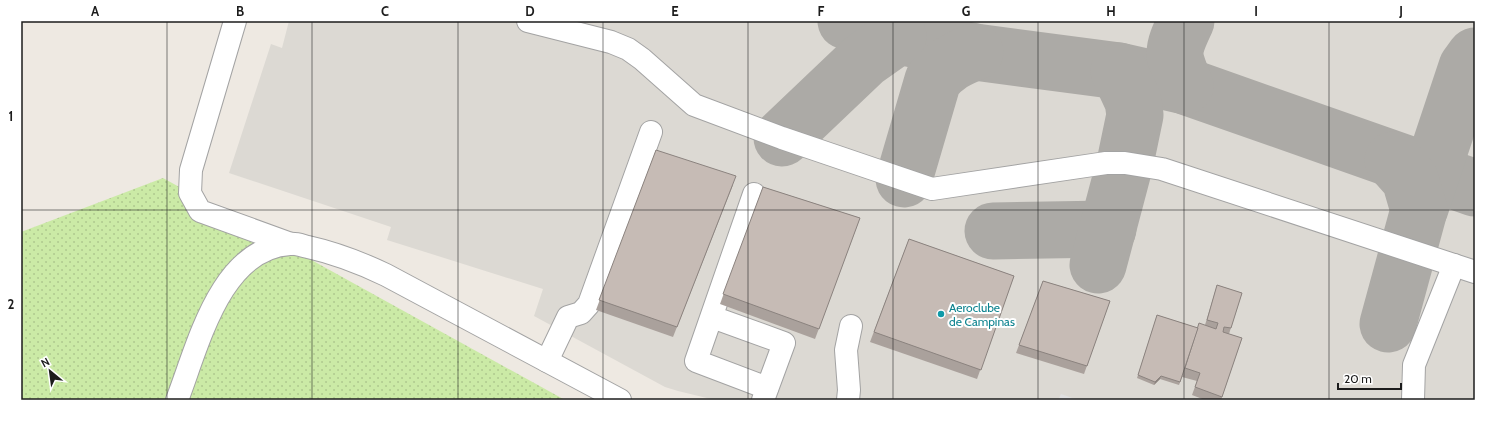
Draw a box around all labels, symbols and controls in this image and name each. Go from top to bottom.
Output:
text: A [91,3,100,19]
text: B [236,3,244,19]
text: C [381,3,389,19]
text: D [525,3,535,19]
text: E [671,3,679,19]
text: F [818,3,825,19]
text: G [962,3,971,19]
text: H [1106,3,1116,19]
text: I [1254,3,1258,19]
text: J [1398,3,1403,19]
text: 1 [9,108,13,124]
text: 2 [8,296,15,312]
place label: Aeroclube de Campinas [949,300,1015,329]
marker: Aeroclube de Campinas [936,309,946,319]
north arrow [30,351,70,391]
text: N [38,354,52,370]
scale bar [1338,365,1401,391]
text: 20 m [1344,371,1372,386]

